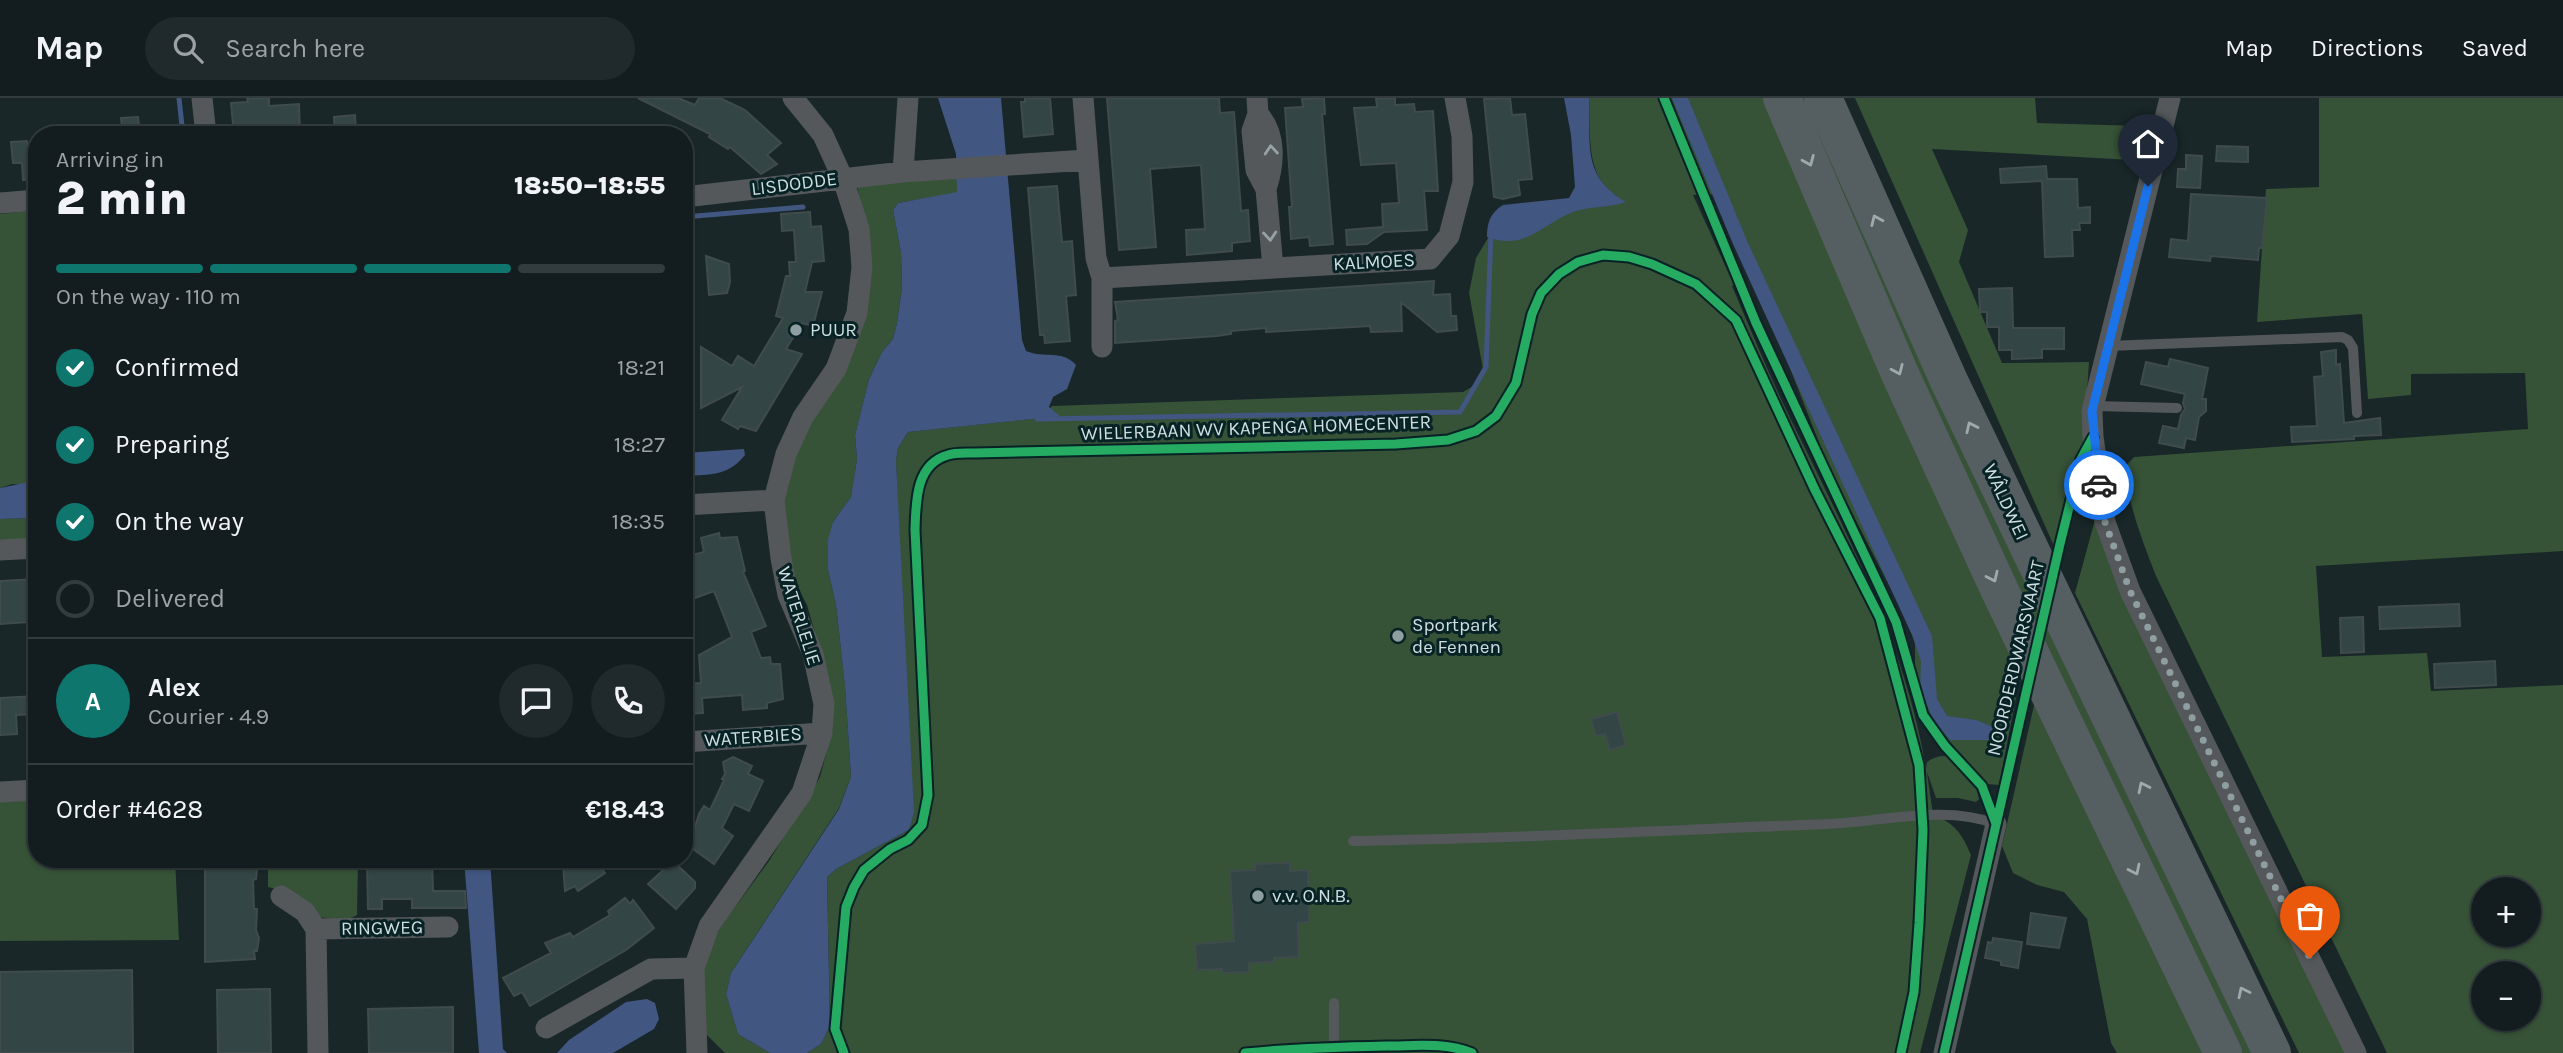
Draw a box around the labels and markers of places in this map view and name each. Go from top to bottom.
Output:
pin [2118,114,2178,186]
place label: PUUR [810,319,857,341]
marker: PUUR [788,322,804,338]
place label: Sportpark de Fennen [1412,614,1501,658]
marker: Sportpark de Fennen [1390,628,1406,644]
place label: v.v. O.N.B. [1272,885,1350,907]
pin [2280,886,2340,958]
marker: v.v. O.N.B. [1250,888,1266,904]

